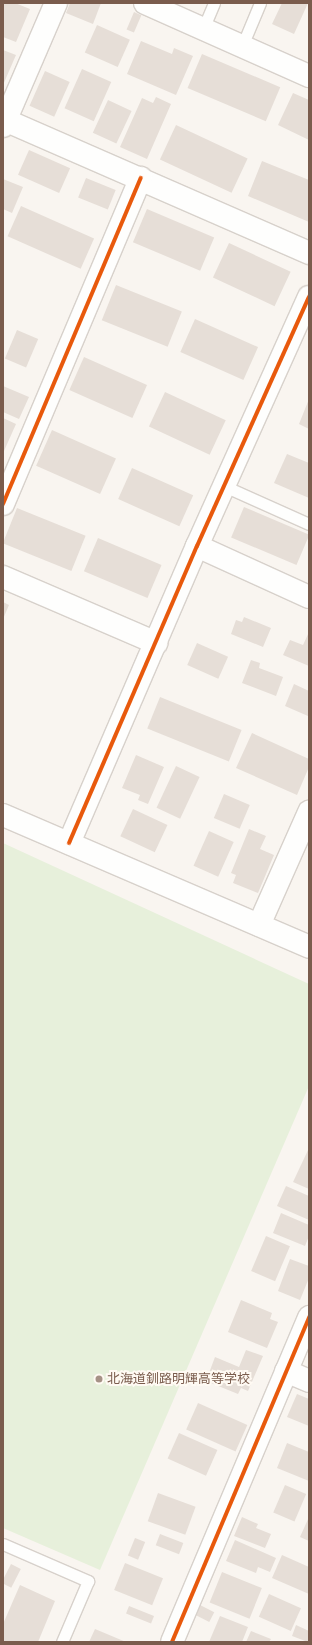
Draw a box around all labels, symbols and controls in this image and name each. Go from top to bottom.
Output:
place label: 北海道釧路明輝高等学校 [107,1371,250,1387]
marker: 北海道釧路明輝高等学校 [94,1374,104,1384]

